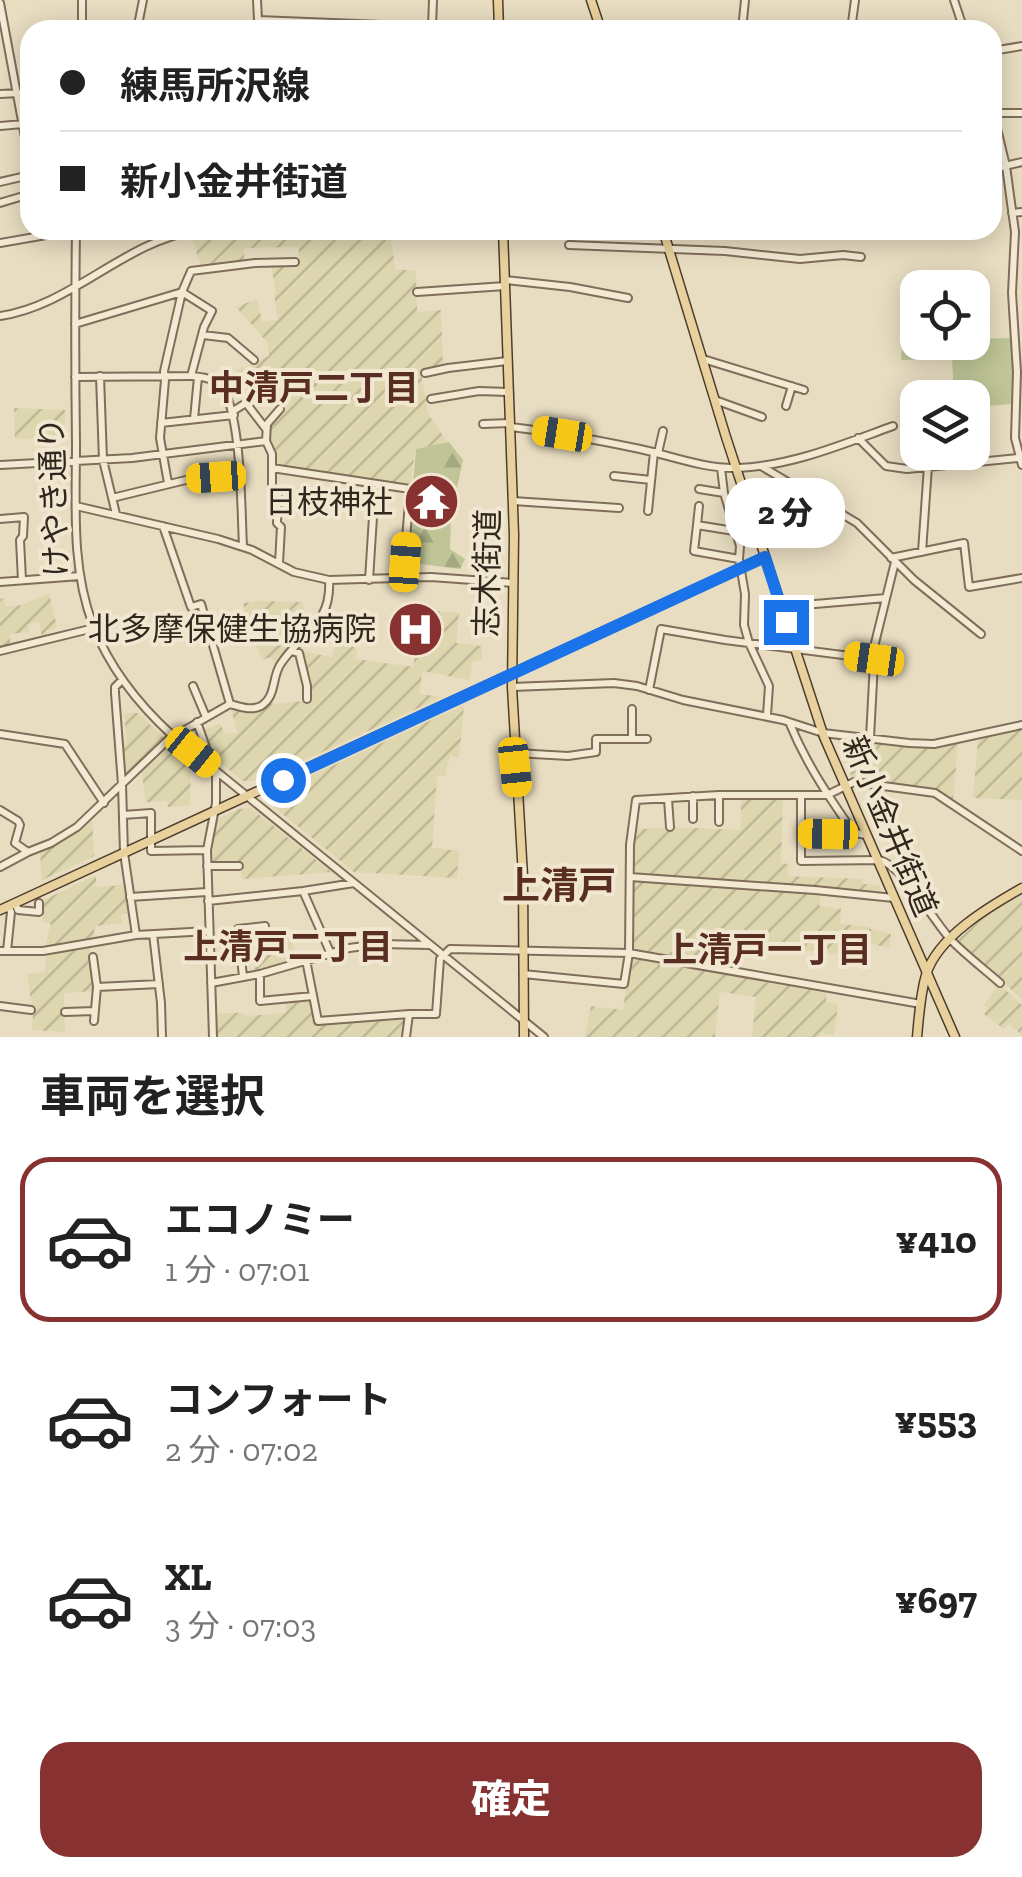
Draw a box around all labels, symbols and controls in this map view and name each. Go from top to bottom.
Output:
text: 練馬所沢線 [120,63,310,109]
text: 新小金井街道 [120,159,348,205]
map controls [900,270,990,470]
button: locate [900,270,990,360]
district label: 中清戸二丁目 [209,367,419,409]
button: layers [900,380,990,470]
car [530,414,594,454]
street label: けやき通り [32,416,76,578]
car [185,460,247,494]
temple icon: 日枝神社 [402,472,462,532]
callout: 2 分 [726,477,846,547]
place label: 日枝神社 [265,483,393,521]
text: 2 分 [757,494,813,532]
street label: 志木街道 [467,509,507,637]
car [388,531,422,593]
hospital icon: 北多摩保健生協病院 [385,599,445,659]
route end [764,600,809,645]
place label: 北多摩保健生協病院 [88,610,376,648]
car [842,640,906,678]
car [160,721,226,783]
street label: 新小金井街道 [835,730,945,922]
car [497,736,533,798]
route start [261,758,306,803]
car [798,818,858,850]
district label: 上清戸 [502,863,616,909]
district label: 上清戸二丁目 [183,926,393,968]
district label: 上清戸一丁目 [662,929,872,971]
text: 車両を選択 [40,1070,265,1124]
icon: car [45,1195,135,1285]
text: エコノミー [165,1197,355,1243]
text: ¥410 [895,1217,977,1263]
text: 1 分 · 07:01 [165,1251,310,1289]
icon: car [45,1375,135,1465]
text: コンフォート [165,1377,392,1423]
text: ¥553 [894,1397,977,1443]
text: 2 分 · 07:02 [165,1431,318,1469]
text: XL [165,1554,212,1600]
icon: car [45,1555,135,1645]
text: ¥697 [895,1577,977,1623]
text: 3 分 · 07:03 [165,1607,316,1645]
button: 確定 [40,1742,982,1857]

